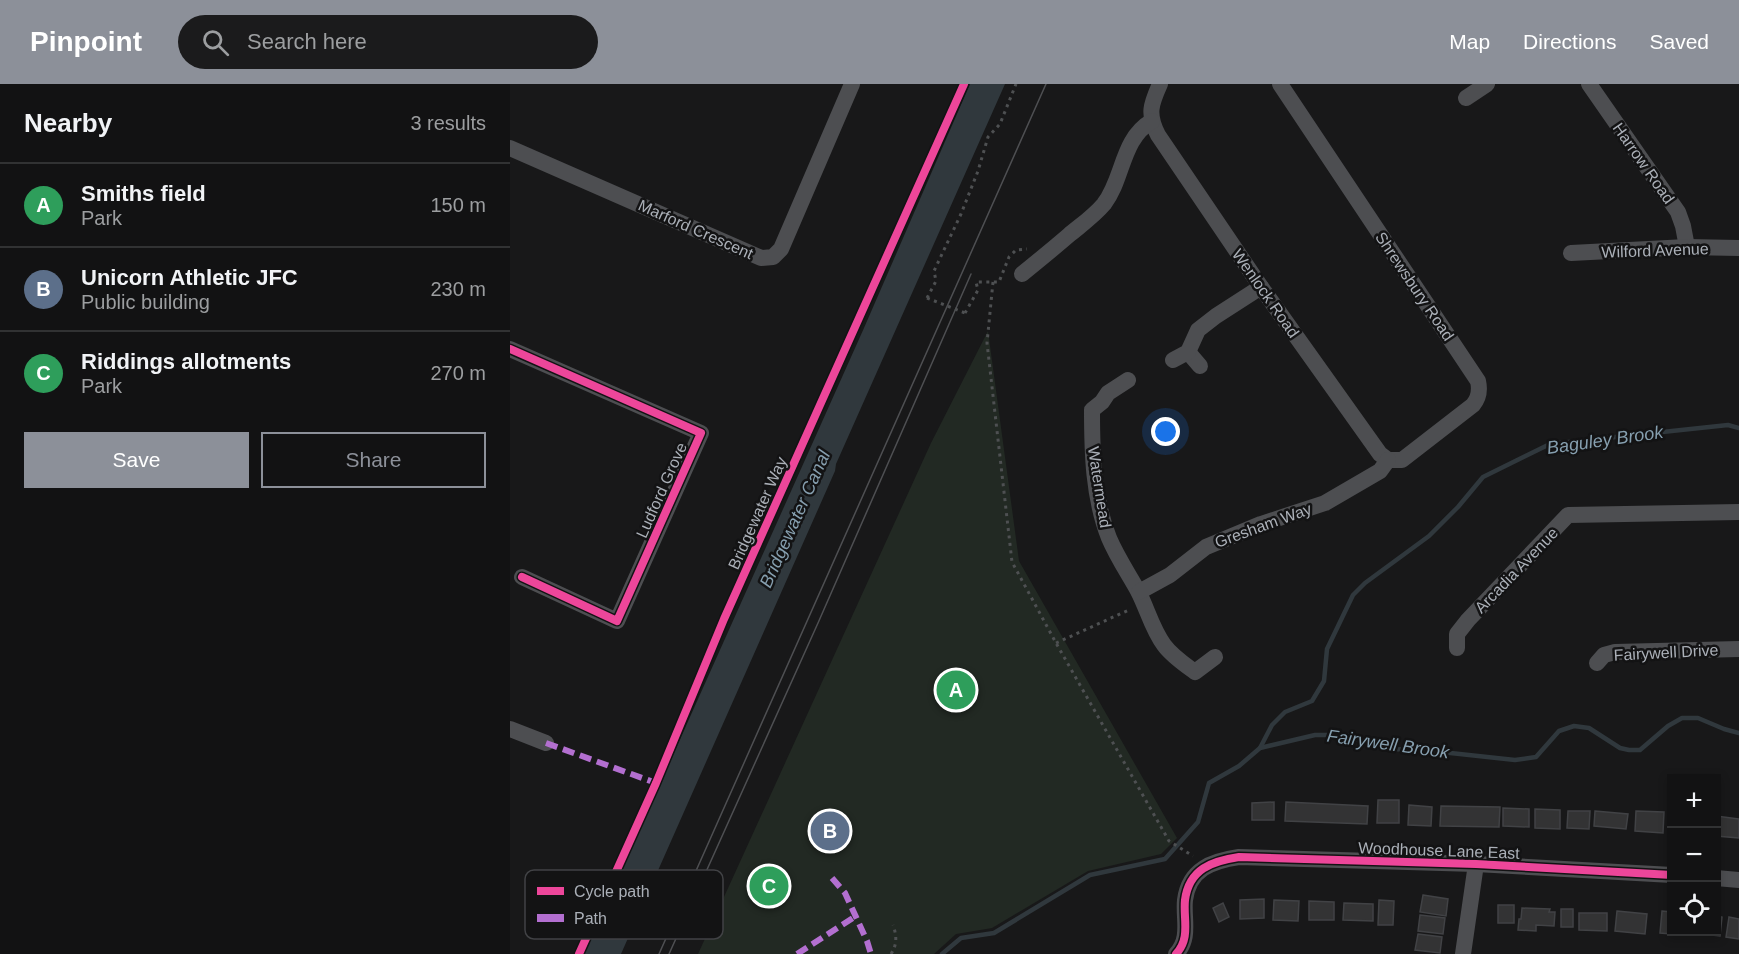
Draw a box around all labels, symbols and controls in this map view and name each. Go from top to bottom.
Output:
search box [178,15,598,69]
text: Pinpoint [30,26,142,57]
icon: search [199,26,232,59]
text: Search here [247,29,367,54]
text: Map [1449,30,1490,53]
text: Directions [1523,30,1616,53]
text: Saved [1649,30,1709,53]
text: Nearby [24,108,112,138]
text: 3 results [410,112,486,134]
street label: Harrow Road [1610,120,1678,207]
text: Smiths field [81,181,206,206]
text: A [36,194,51,216]
text: 150 m [430,194,486,216]
street label: Marford Crescent [636,197,756,263]
text: Park [81,207,122,229]
street label: Shrewsbury Road [1372,229,1457,344]
street label: Wilford Avenue [1601,240,1709,261]
street label: Wenlock Road [1229,246,1302,341]
text: Unicorn Athletic JFC [81,265,298,290]
text: B [36,278,51,300]
text: 230 m [430,278,486,300]
text: Public building [81,291,210,313]
text: Riddings allotments [81,349,291,374]
text: C [36,362,51,384]
text: 270 m [430,362,486,384]
text: Park [81,375,122,397]
your location [1151,417,1180,446]
water label: Baguley Brook [1546,422,1665,458]
button: Save [24,432,249,488]
button: Share [261,432,486,488]
street label: Ludford Grove [633,440,690,540]
street label: Watermead [1085,445,1114,529]
water label: Bridgewater Canal [756,446,835,591]
street label: Bridgewater Way [725,454,790,572]
street label: Gresham Way [1213,500,1314,551]
street label: Arcadia Avenue [1471,524,1561,616]
street label: Fairywell Drive [1613,641,1719,664]
pin: A [936,668,976,712]
water label: Fairywell Brook [1326,726,1451,763]
map controls [1667,774,1721,936]
button: + [1667,774,1721,828]
pin: B [810,808,850,854]
button: − [1667,828,1721,882]
street label: Woodhouse Lane East [1358,839,1521,862]
pin: C [750,864,788,908]
legend [525,870,723,939]
button: locate [1667,882,1721,936]
text: Cycle path [574,883,650,900]
text: Path [574,910,607,927]

